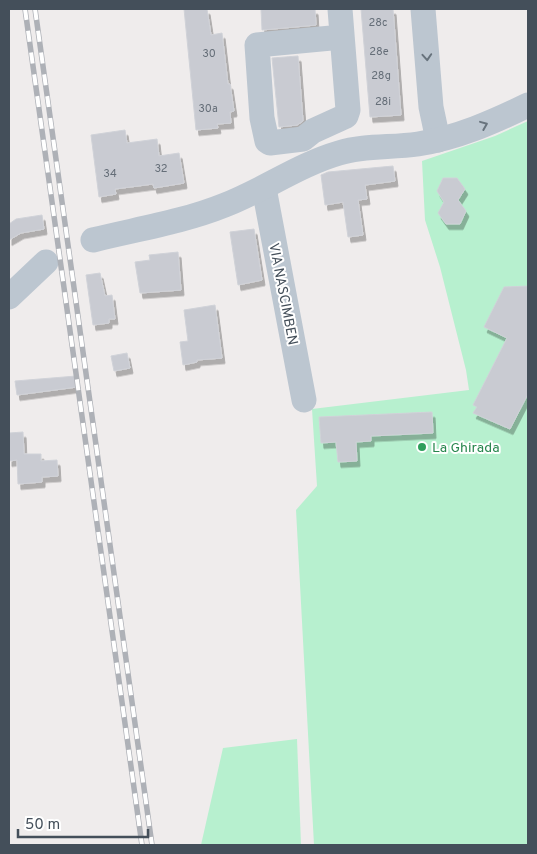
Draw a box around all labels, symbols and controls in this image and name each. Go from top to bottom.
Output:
house number: 28c [368,16,388,30]
house number: 28e [369,45,389,59]
house number: 30 [202,47,216,61]
one-way arrow [421,54,432,62]
house number: 28g [371,69,391,83]
house number: 28i [375,95,391,109]
house number: 30a [198,102,218,116]
one-way arrow [479,121,488,131]
house number: 32 [154,162,168,176]
house number: 34 [103,167,117,181]
street label: VIA NASCIMBEN [264,242,301,347]
place label: La Ghirada [432,440,500,457]
marker: La Ghirada [416,441,428,453]
scale bar [18,806,148,838]
text: 50 m [25,816,60,835]

